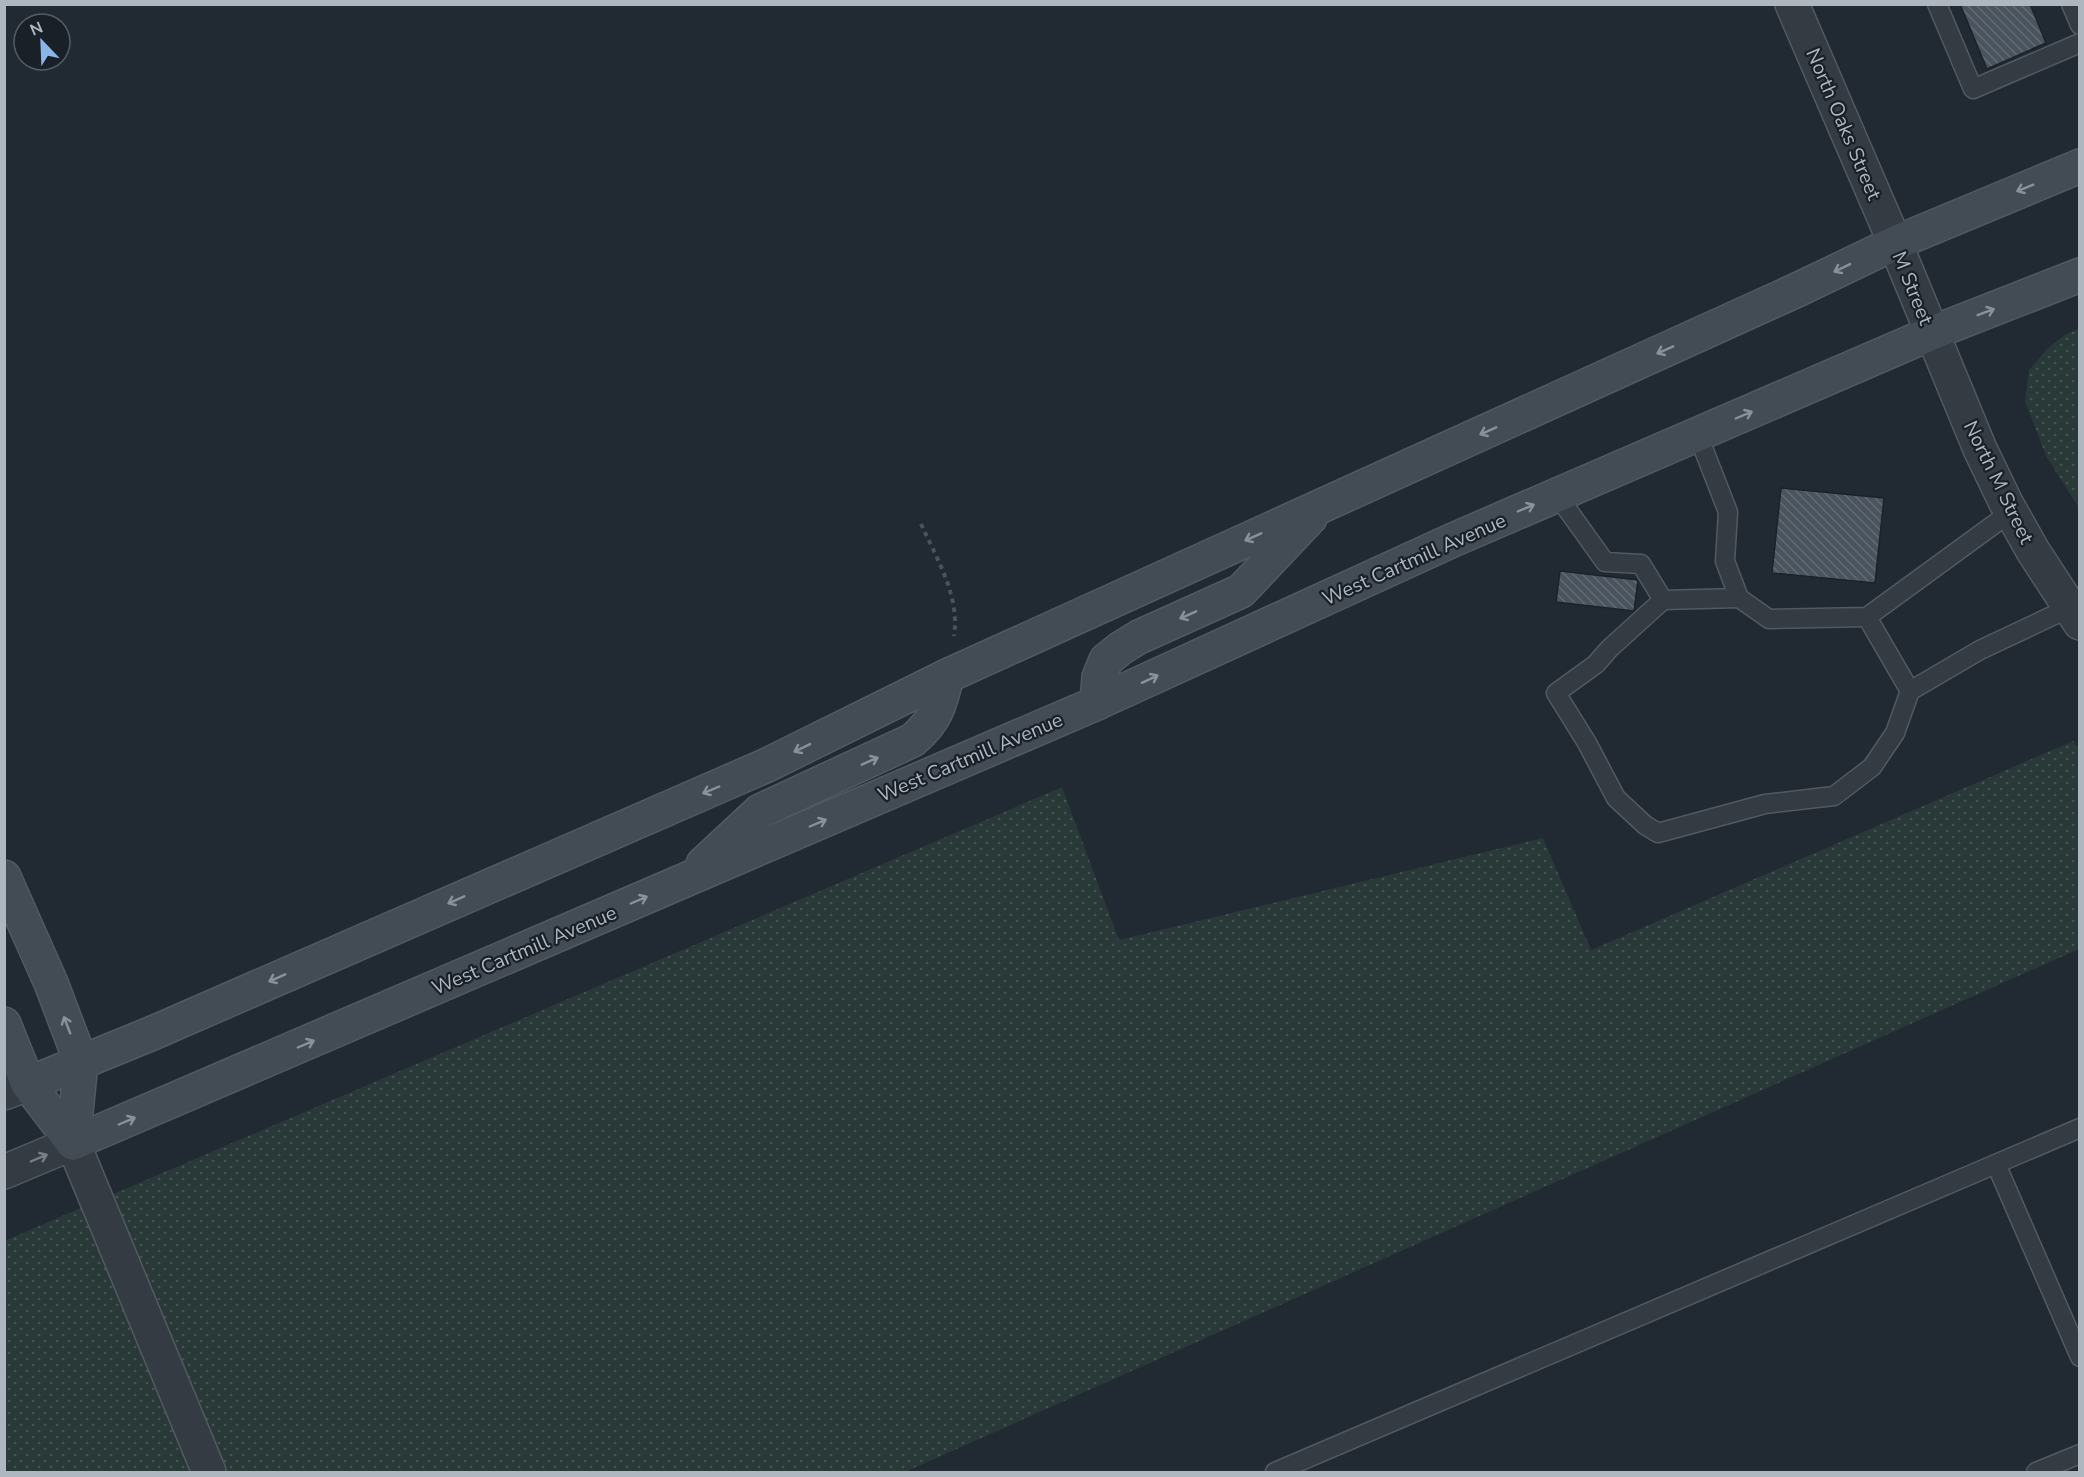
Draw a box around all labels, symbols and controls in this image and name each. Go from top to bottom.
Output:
north arrow [12,12,72,72]
text: N [27,17,46,42]
street label: North Oaks Street [1799,44,1888,205]
one-way arrow [2016,183,2035,194]
street label: M Street [1886,248,1940,330]
one-way arrow [1834,263,1852,275]
one-way arrow [1977,306,1995,317]
one-way arrow [1657,345,1675,356]
one-way arrow [1734,409,1752,420]
street label: North M Street [1957,416,2040,549]
one-way arrow [1479,425,1497,437]
one-way arrow [1517,502,1535,513]
street label: West Cartmill Avenue [1318,507,1510,612]
one-way arrow [1244,532,1262,543]
one-way arrow [1180,610,1198,621]
one-way arrow [1140,672,1158,684]
street label: West Cartmill Avenue [874,706,1067,809]
one-way arrow [793,743,811,755]
one-way arrow [861,755,879,766]
one-way arrow [703,784,721,796]
one-way arrow [809,817,827,828]
one-way arrow [630,894,648,905]
one-way arrow [447,895,465,906]
street label: West Cartmill Avenue [428,899,621,1002]
one-way arrow [269,973,287,984]
one-way arrow [60,1016,71,1035]
one-way arrow [297,1038,315,1049]
one-way arrow [117,1115,136,1126]
one-way arrow [29,1152,47,1163]

